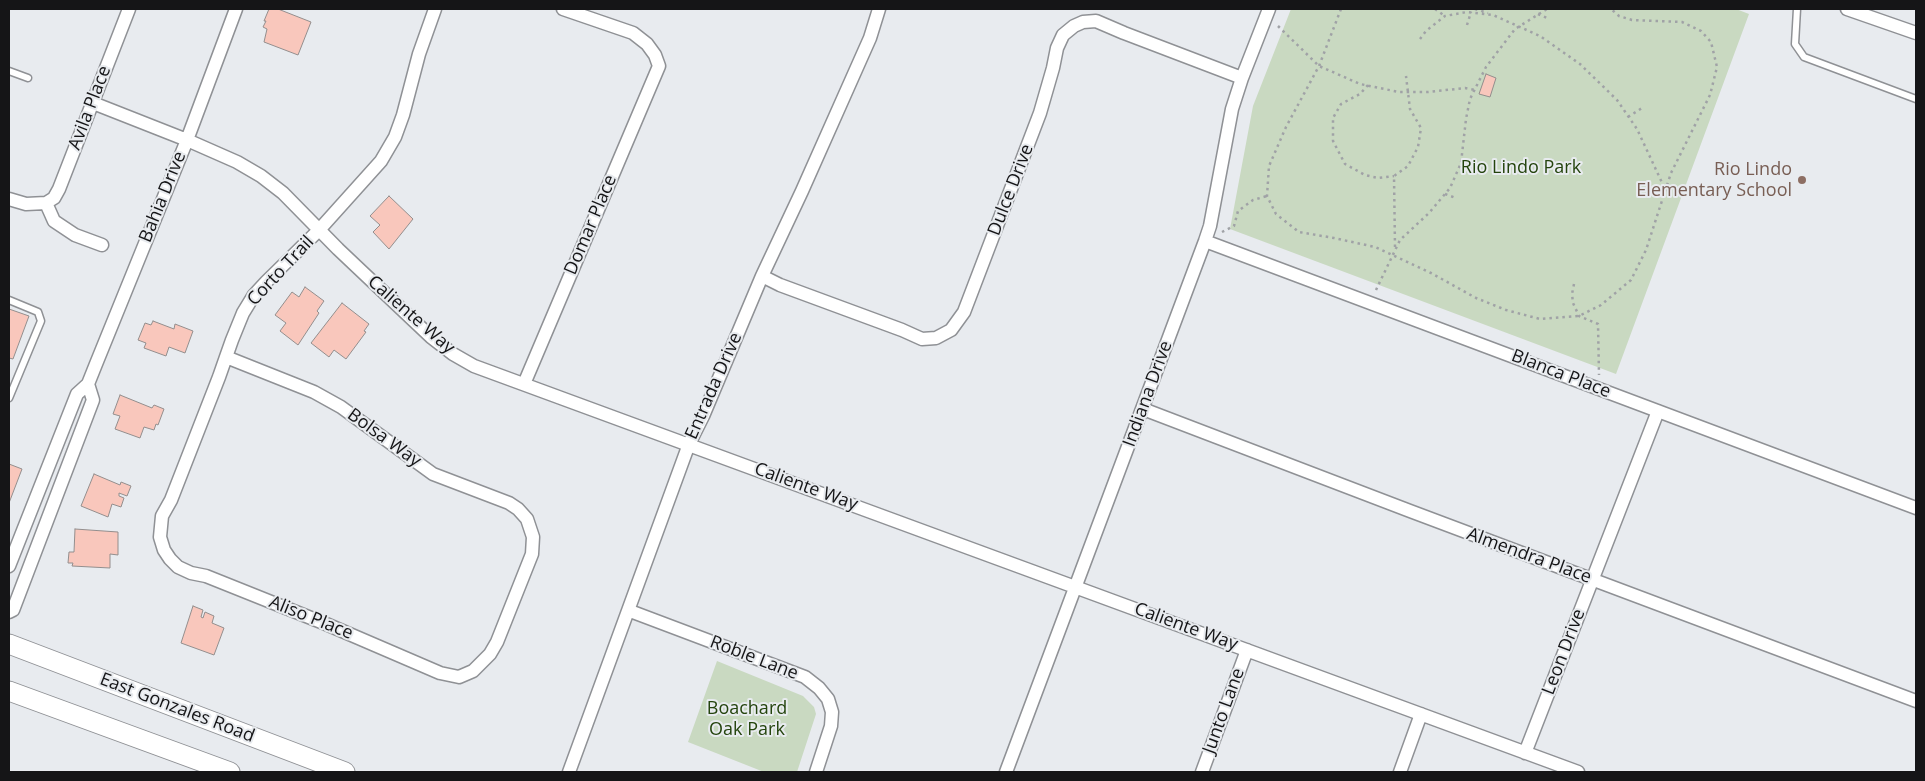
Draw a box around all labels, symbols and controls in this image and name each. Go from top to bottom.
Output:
street label: Avila Place [64,63,116,153]
street label: Dulce Drive [984,141,1038,239]
street label: Bahia Drive [135,148,191,246]
park label: Rio Lindo Park [1461,157,1581,179]
place label: Rio Lindo Elementary School [1636,159,1792,202]
street label: Domar Place [560,172,622,278]
marker: Rio Lindo Elementary School [1796,174,1808,186]
street label: Corto Trail [243,232,319,310]
street label: Caliente Way [363,271,459,359]
street label: Entrada Drive [681,329,747,443]
street label: Indiana Drive [1119,338,1177,450]
street label: Blanca Place [1508,345,1614,403]
street label: Bolsa Way [343,404,425,472]
street label: Caliente Way [751,458,861,516]
street label: Almendra Place [1464,523,1594,589]
street label: Aliso Place [266,591,356,645]
street label: Caliente Way [1131,598,1241,656]
street label: Leon Drive [1538,606,1590,698]
street label: Roble Lane [707,631,801,685]
street label: Junto Lane [1199,665,1249,757]
street label: East Gonzales Road [97,669,257,747]
park label: Boachard Oak Park [707,698,787,741]

